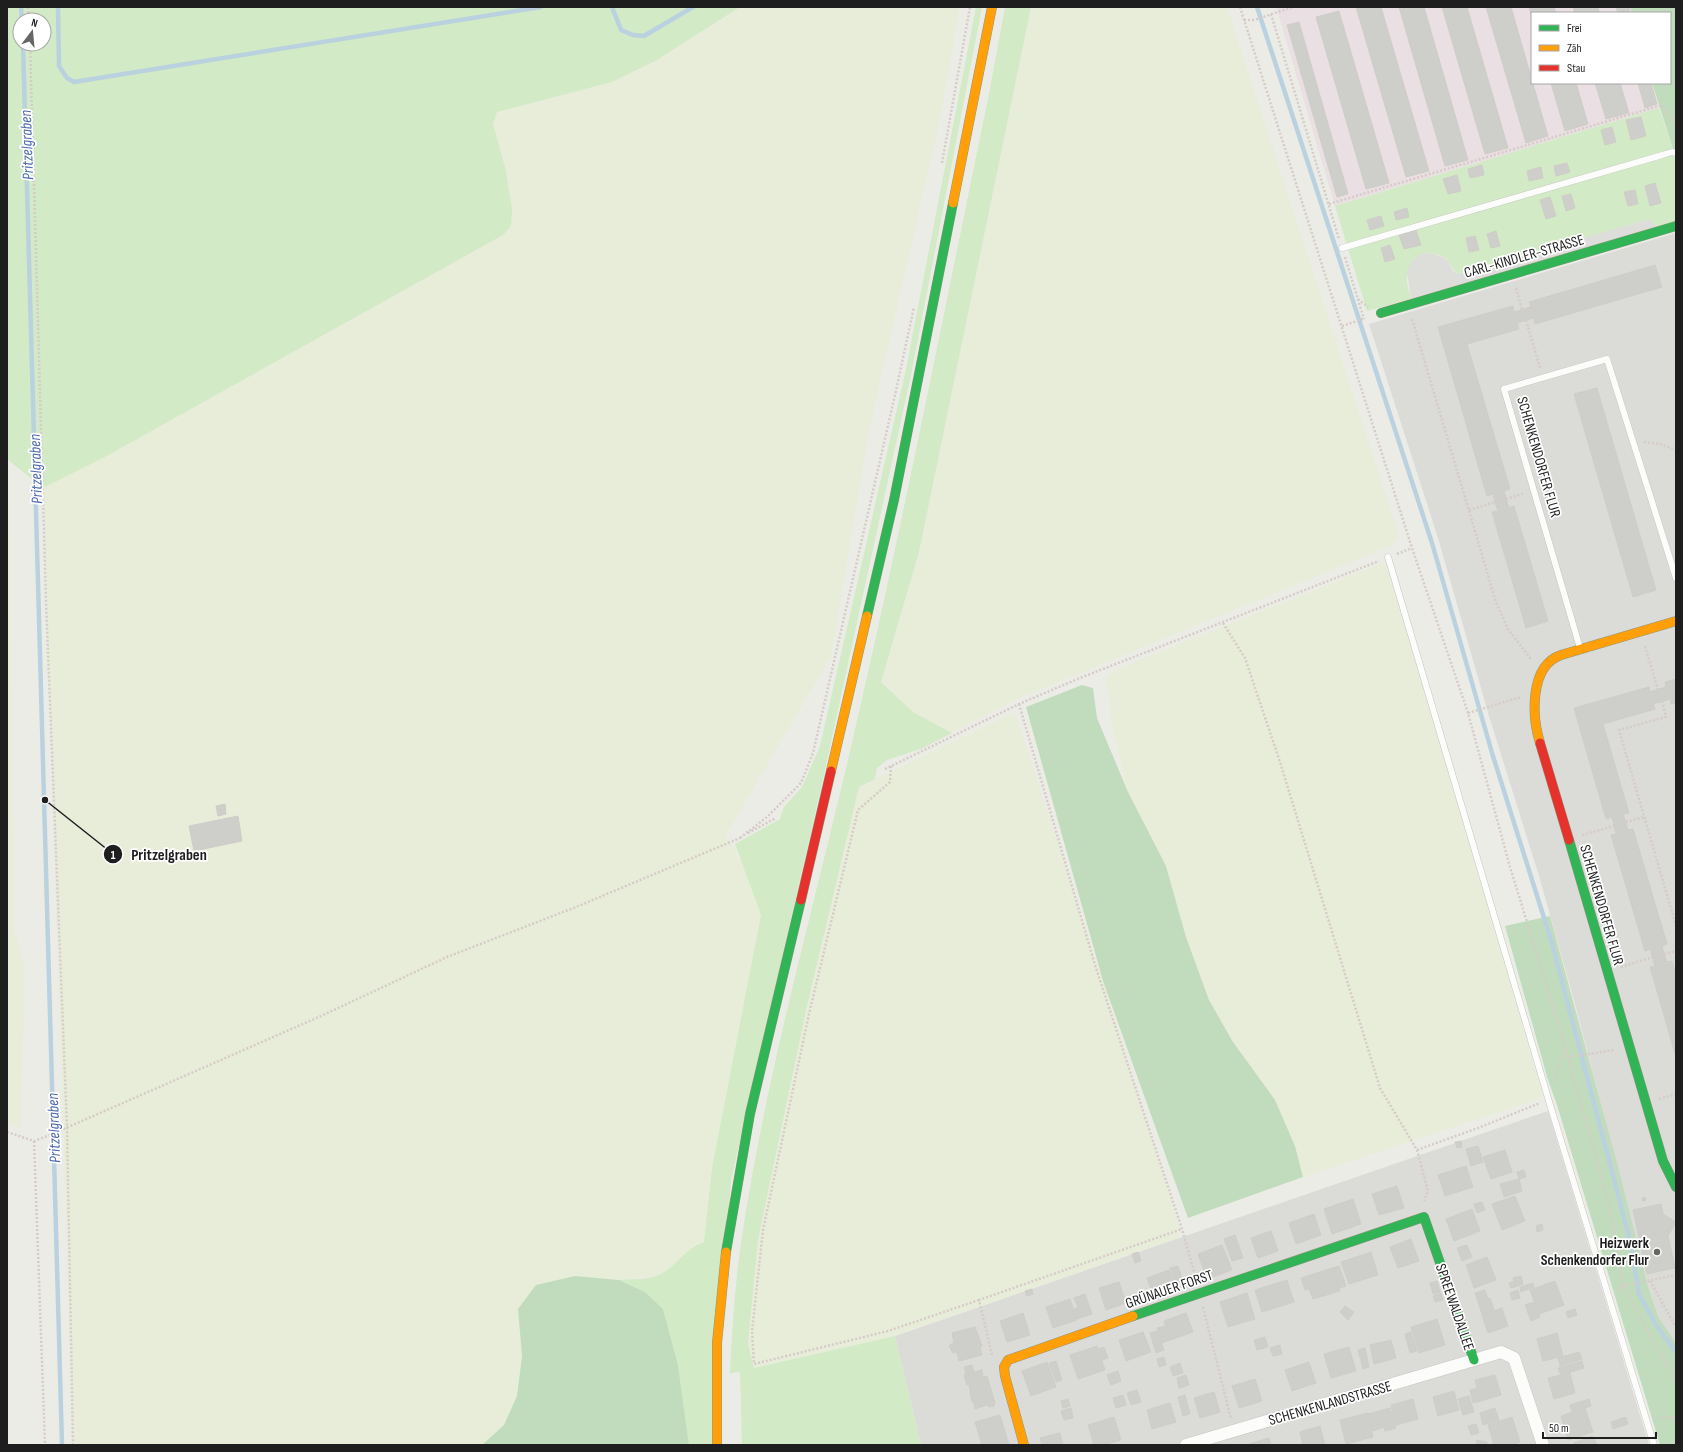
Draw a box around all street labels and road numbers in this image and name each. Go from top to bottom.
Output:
street label: CARL-KINDLER-STRASSE [1462,230,1586,283]
street label: SCHENKENDORFER FLUR [1512,395,1565,520]
street label: SCHENKENDORFER FLUR [1575,843,1628,968]
street label: SPREEWALDALLEE [1431,1261,1478,1353]
street label: GRÜNAUER FORST [1123,1266,1215,1313]
street label: SCHENKENLANDSTRASSE [1266,1377,1394,1430]

